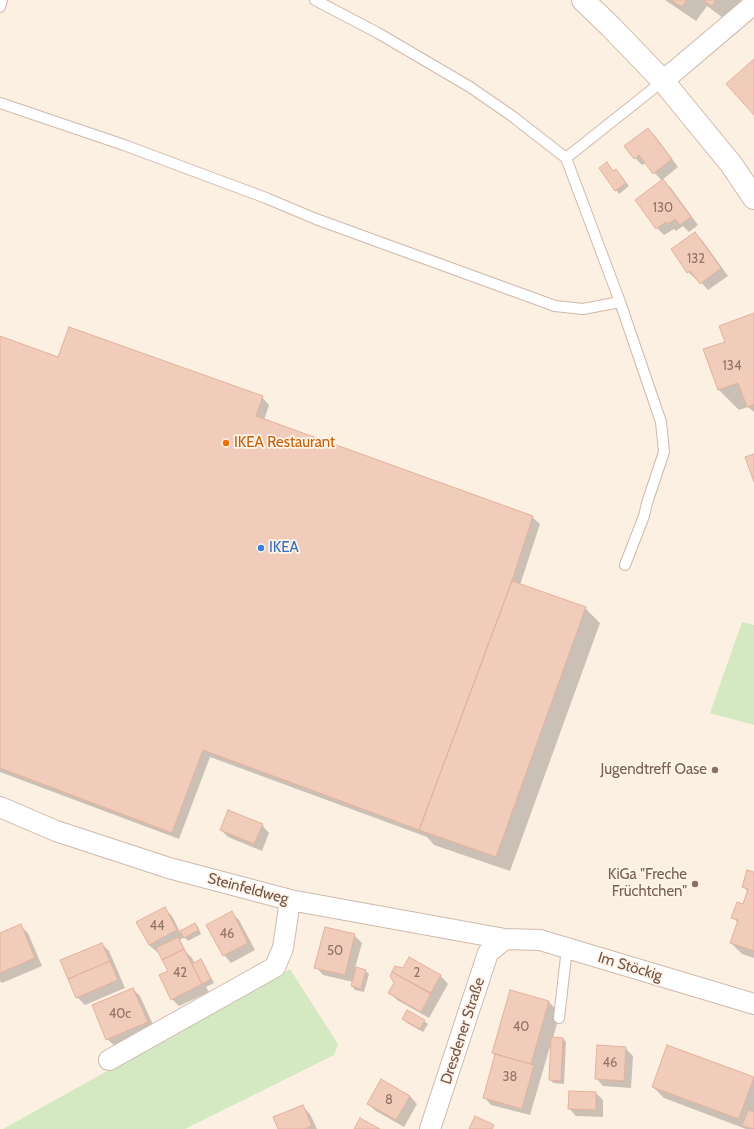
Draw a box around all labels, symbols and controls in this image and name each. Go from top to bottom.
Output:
house number: 130 [653,200,673,216]
house number: 132 [687,251,705,267]
house number: 134 [723,358,741,374]
place label: IKEA Restaurant [234,434,335,452]
marker: IKEA Restaurant [221,438,231,448]
place label: IKEA [269,539,299,557]
marker: IKEA [256,543,266,553]
place label: Jugendtreff Oase [601,761,707,779]
marker: Jugendtreff Oase [710,765,720,775]
place label: KiGa "Freche Früchtchen" [608,866,687,901]
street label: Steinfeldweg [206,870,290,908]
marker: KiGa "Freche Früchtchen" [690,879,700,889]
house number: 44 [149,918,165,934]
house number: 46 [220,926,234,942]
house number: 50 [327,943,343,959]
street label: Im Stöckig [596,949,664,985]
house number: 42 [173,965,187,981]
house number: 2 [414,965,420,981]
street label: Dresdener Straße [437,975,489,1087]
house number: 40c [109,1006,131,1022]
house number: 40 [513,1019,529,1035]
house number: 46 [603,1055,617,1071]
house number: 38 [503,1069,517,1085]
house number: 8 [385,1092,393,1108]

